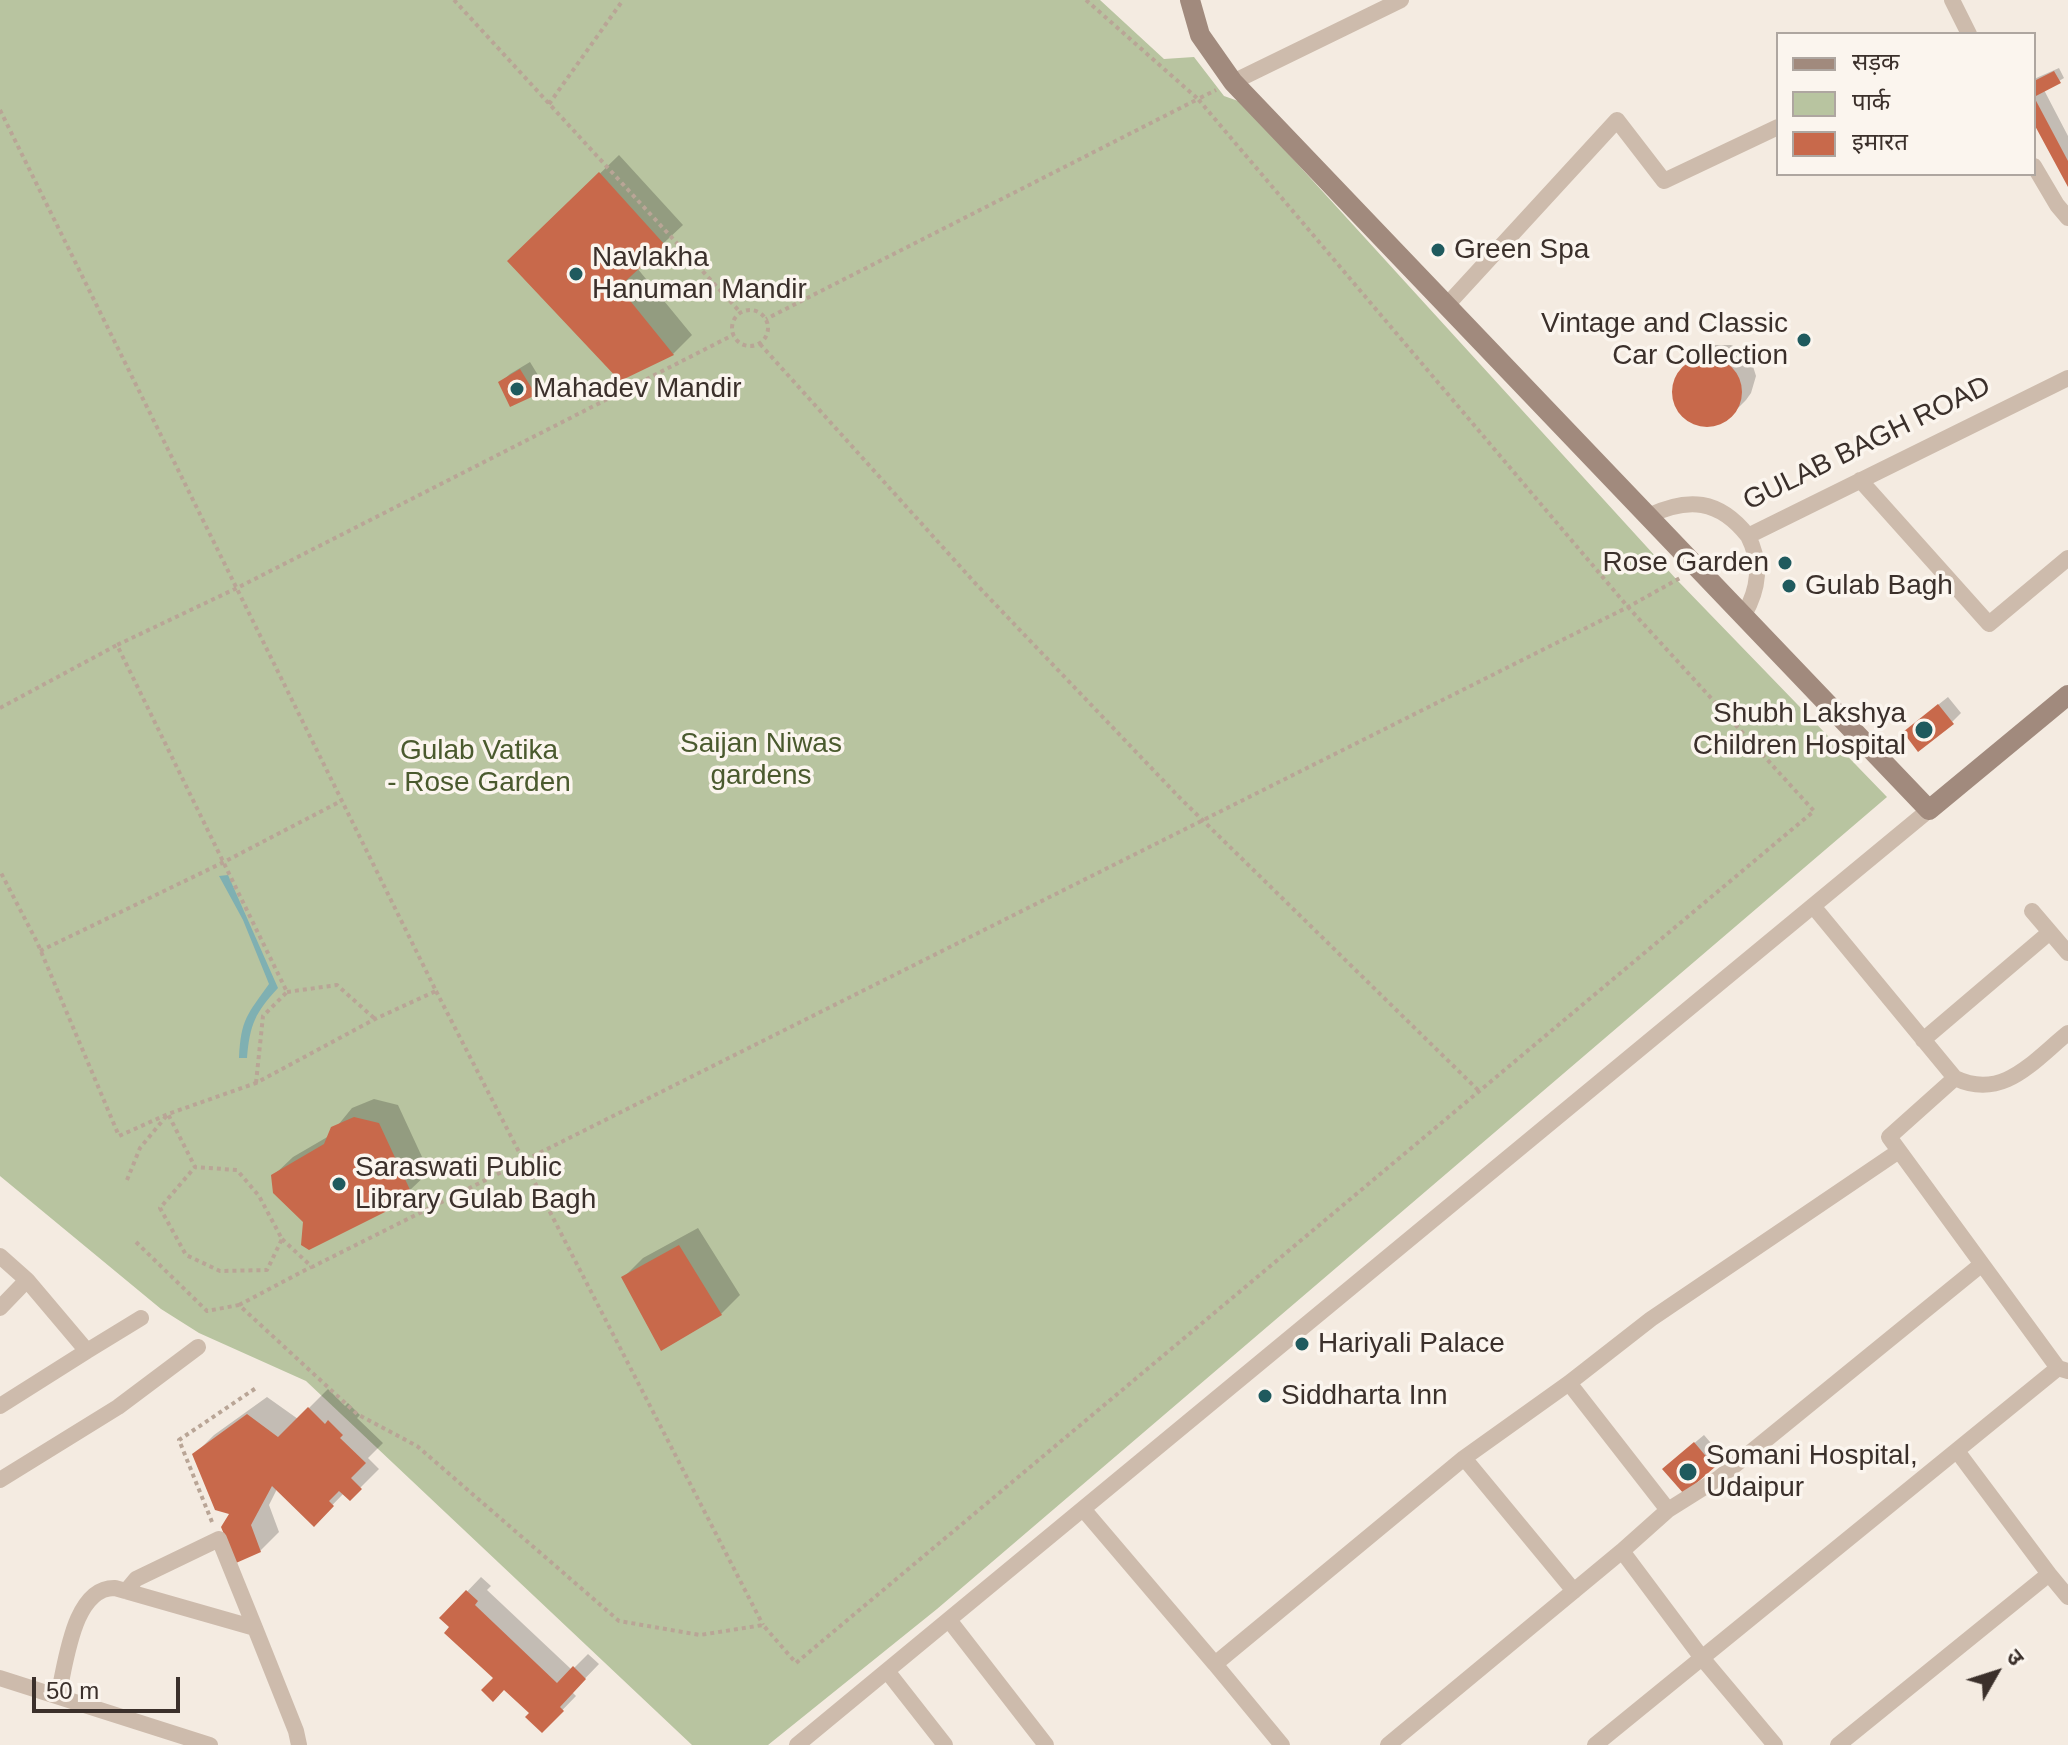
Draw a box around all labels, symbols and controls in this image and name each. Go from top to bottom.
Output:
legend [1776,32,2036,176]
text: सड़क [1852,48,1900,75]
text: पार्क [1852,88,1890,115]
text: इमारत [1852,128,1908,155]
place label: Green Spa [1454,233,1589,267]
place label: Navlakha Hanuman Mandir [592,241,807,307]
marker: Green Spa [1429,241,1447,259]
marker: Navlakha Hanuman Mandir [567,265,585,283]
place label: Vintage and Classic Car Collection [1541,307,1788,373]
marker: Vintage and Classic Car Collection [1795,331,1813,349]
street label: GULAB BAGH ROAD [1738,370,1996,518]
place label: Mahadev Mandir [533,372,742,406]
marker: Mahadev Mandir [508,380,526,398]
place label: Rose Garden [1602,546,1769,580]
marker: Rose Garden [1776,554,1794,572]
place label: Gulab Bagh [1805,569,1953,603]
marker: Gulab Bagh [1780,577,1798,595]
place label: Shubh Lakshya Children Hospital [1693,697,1906,763]
marker: Shubh Lakshya Children Hospital [1913,719,1935,741]
park label: Saijan Niwas gardens [680,727,842,793]
park label: Gulab Vatika - Rose Garden [387,734,571,800]
place label: Saraswati Public Library Gulab Bagh [355,1151,596,1217]
marker: Saraswati Public Library Gulab Bagh [330,1175,348,1193]
place label: Hariyali Palace [1318,1327,1505,1361]
marker: Hariyali Palace [1293,1335,1311,1353]
place label: Siddharta Inn [1281,1379,1448,1413]
marker: Siddharta Inn [1256,1387,1274,1405]
place label: Somani Hospital, Udaipur [1706,1439,1918,1505]
marker: Somani Hospital, Udaipur [1677,1461,1699,1483]
north arrow [1956,1633,2036,1713]
text: उ [2001,1645,2029,1670]
scale bar [36,1661,184,1711]
text: 50 m [46,1677,99,1704]

